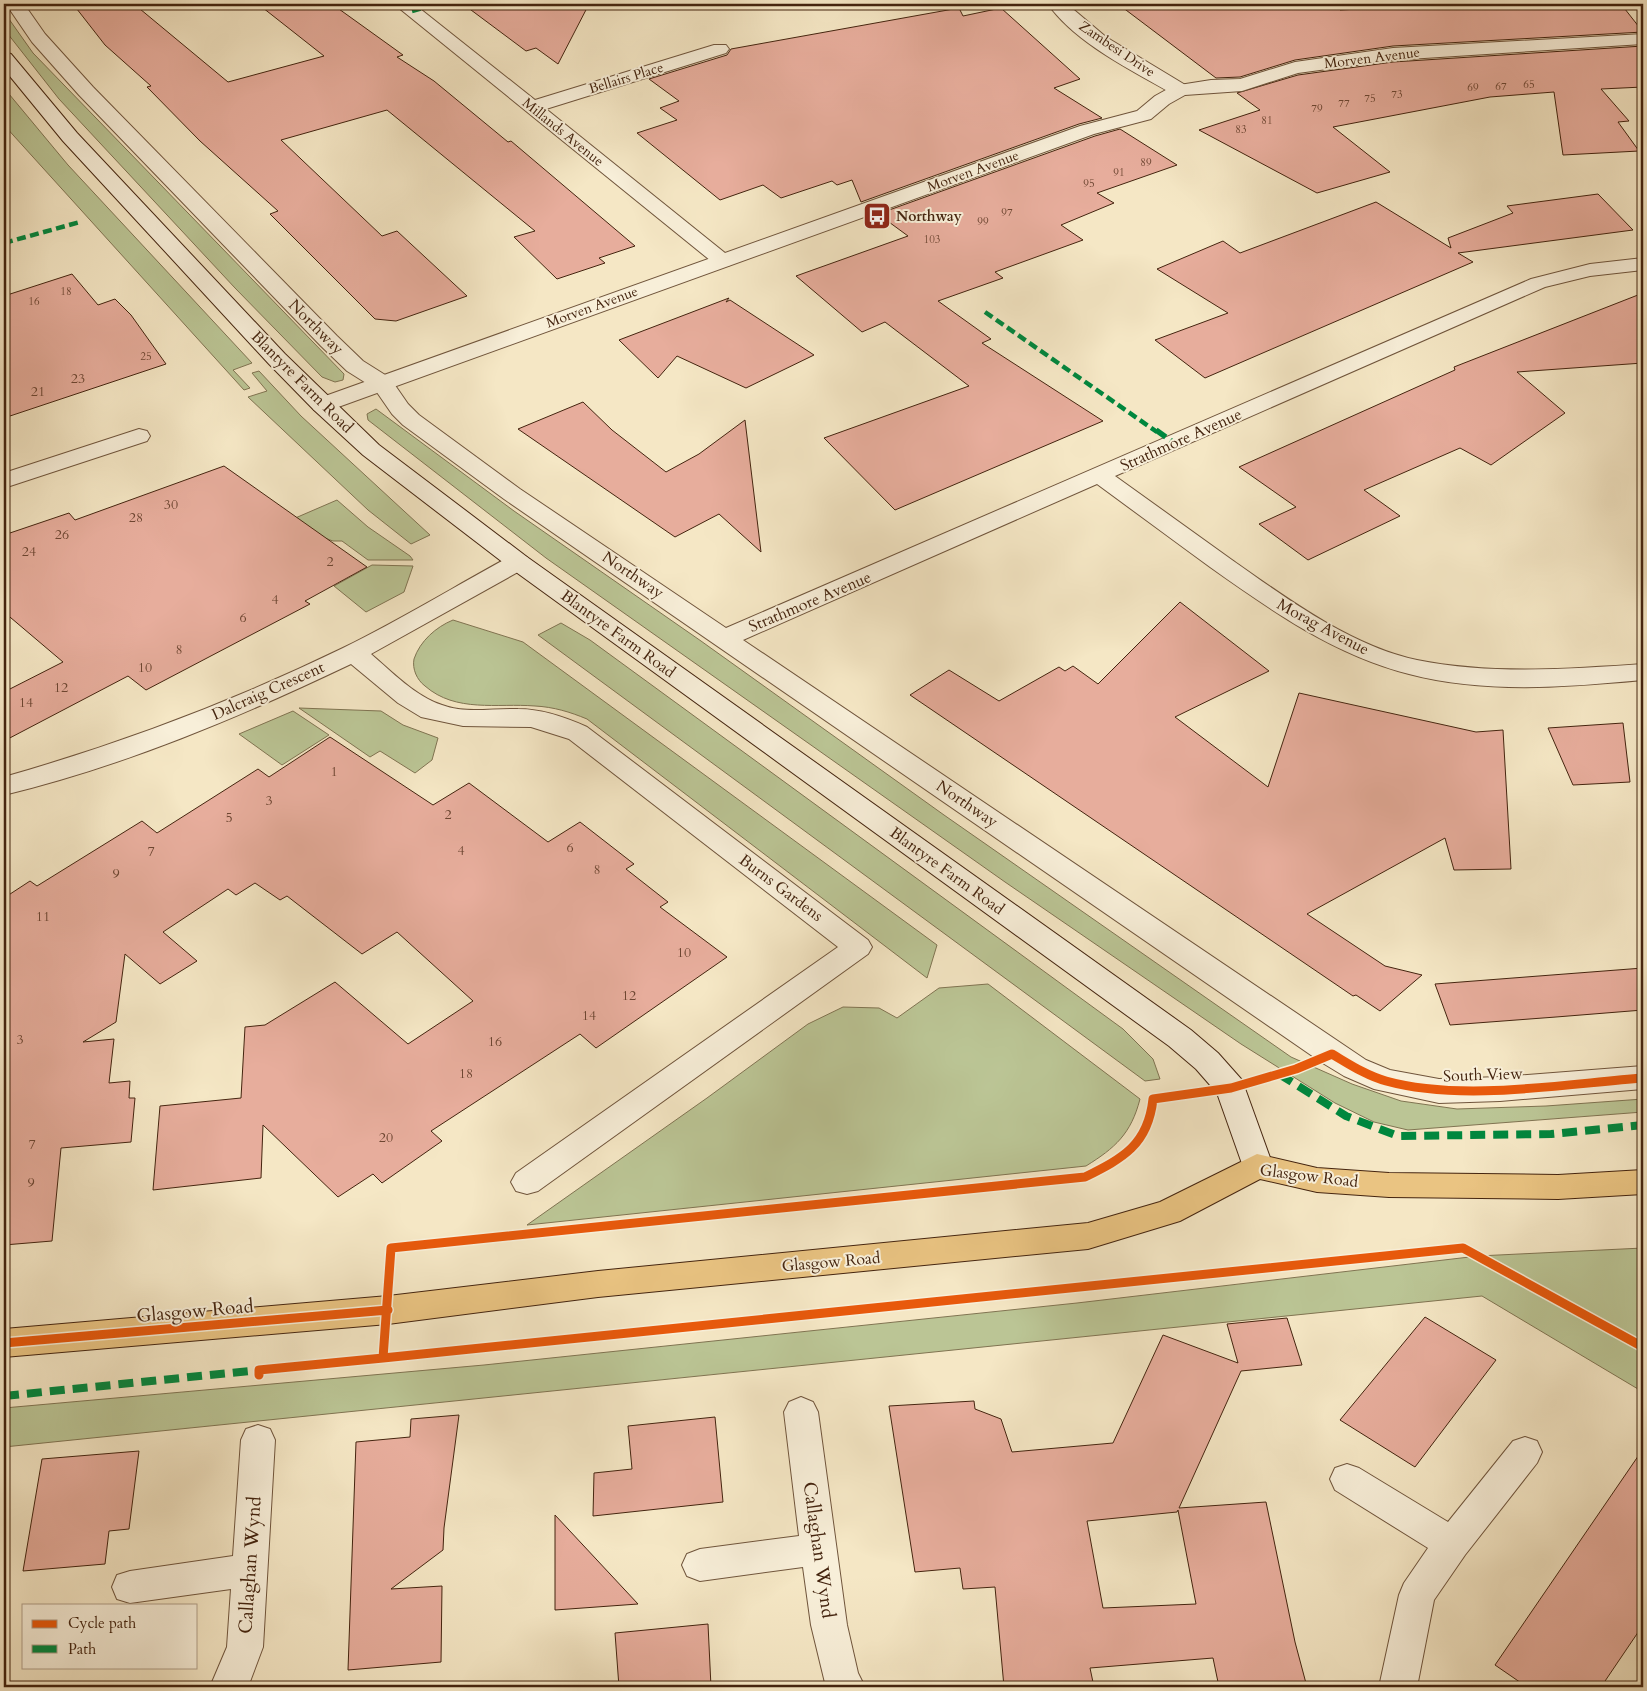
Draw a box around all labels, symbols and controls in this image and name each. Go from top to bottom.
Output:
street label: Zambesi Drive [1075,17,1159,81]
street label: Morven Avenue [1323,43,1421,73]
street label: Bellairs Place [586,58,666,98]
house number: 65 [1523,77,1535,92]
house number: 67 [1495,79,1507,94]
house number: 69 [1467,80,1479,95]
house number: 73 [1391,87,1403,102]
house number: 75 [1364,91,1376,106]
street label: Millands Avenue [518,93,608,171]
house number: 77 [1338,96,1350,111]
house number: 79 [1311,101,1323,116]
house number: 81 [1261,113,1273,128]
house number: 83 [1235,122,1247,137]
street label: Morven Avenue [924,146,1022,196]
house number: 89 [1140,155,1152,170]
house number: 91 [1113,165,1125,180]
house number: 95 [1083,176,1095,191]
bus stop icon: Northway [862,201,892,231]
house number: 97 [1001,205,1013,220]
place label: Northway [896,207,962,226]
house number: 99 [977,214,989,229]
house number: 103 [924,232,941,247]
street label: Morven Avenue [543,282,641,332]
house number: 18 [60,284,72,299]
house number: 16 [28,294,40,309]
street label: Northway [283,294,349,360]
street label: Blantyre Farm Road [246,326,358,438]
house number: 25 [140,349,152,364]
house number: 23 [71,369,85,388]
house number: 21 [31,382,45,401]
street label: Strathmore Avenue [1117,403,1245,477]
house number: 30 [164,495,178,514]
house number: 28 [129,508,143,527]
house number: 26 [55,525,69,544]
house number: 24 [22,542,36,561]
street label: Northway [598,546,669,604]
house number: 2 [326,552,334,571]
street label: Strathmore Avenue [745,566,875,638]
street label: Blantyre Farm Road [556,585,680,683]
house number: 4 [271,590,279,609]
street label: Morag Avenue [1273,593,1373,661]
house number: 6 [239,608,247,627]
house number: 8 [175,640,183,659]
street label: Dalcraig Crescent [208,656,328,726]
house number: 10 [138,658,152,677]
house number: 12 [54,678,68,697]
house number: 14 [19,693,33,712]
house number: 1 [330,762,338,781]
street label: Northway [932,775,1003,833]
house number: 3 [265,791,273,810]
house number: 2 [444,805,452,824]
house number: 5 [225,808,233,827]
street label: Blantyre Farm Road [885,822,1009,920]
house number: 6 [566,838,574,857]
house number: 4 [457,841,465,860]
house number: 7 [147,842,155,861]
street label: Burns Gardens [734,849,828,927]
house number: 8 [593,860,601,879]
house number: 9 [112,864,120,883]
house number: 11 [36,907,50,926]
house number: 10 [677,943,691,962]
house number: 12 [622,986,636,1005]
house number: 14 [582,1006,596,1025]
house number: 3 [16,1030,24,1049]
house number: 16 [488,1032,502,1051]
street label: South View [1443,1063,1523,1087]
house number: 18 [459,1064,473,1083]
house number: 20 [379,1128,393,1147]
house number: 7 [28,1135,36,1154]
street label: Glasgow Road [1259,1159,1360,1193]
house number: 9 [27,1173,35,1192]
street label: Glasgow Road [781,1247,882,1277]
street label: Glasgow Road [135,1293,255,1329]
street label: Callaghan Wynd [797,1480,841,1620]
street label: Callaghan Wynd [232,1495,268,1635]
legend [22,1604,198,1668]
text: Cycle path [68,1613,137,1633]
text: Path [68,1639,97,1659]

